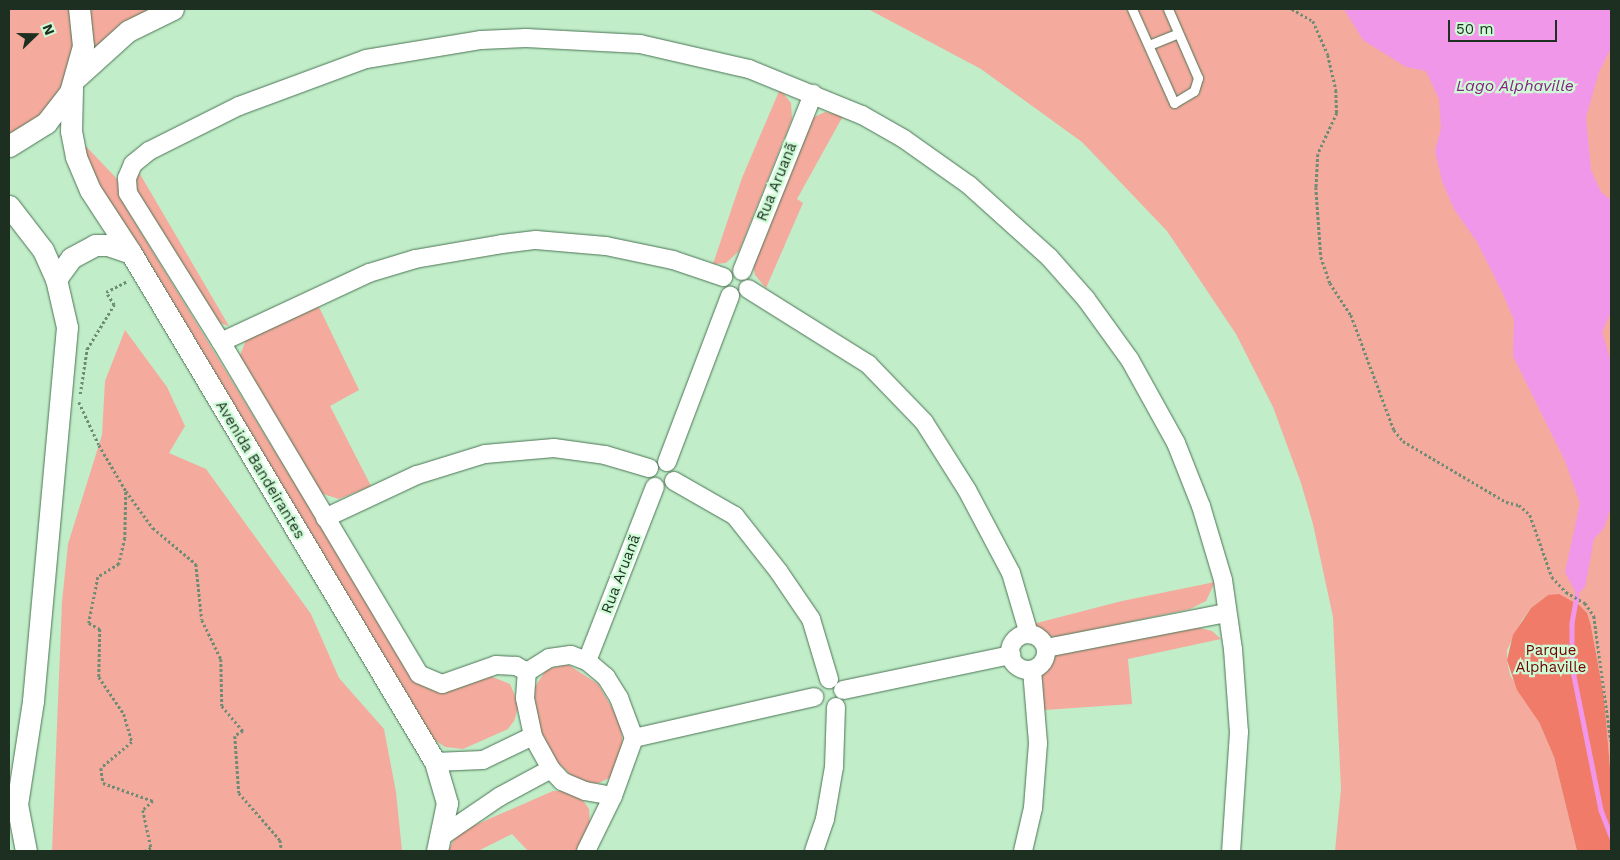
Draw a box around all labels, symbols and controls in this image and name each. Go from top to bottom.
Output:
north arrow [10,10,60,60]
scale bar [1450,10,1559,42]
text: 50 m [1456,20,1493,38]
text: N [40,22,58,37]
water label: Lago Alphaville [1456,76,1574,96]
street label: Rua Aruanã [753,140,801,224]
street label: Avenida Bandeirantes [212,398,308,542]
street label: Rua Aruanã [598,531,644,617]
park label: Parque Alphaville [1515,641,1587,676]

